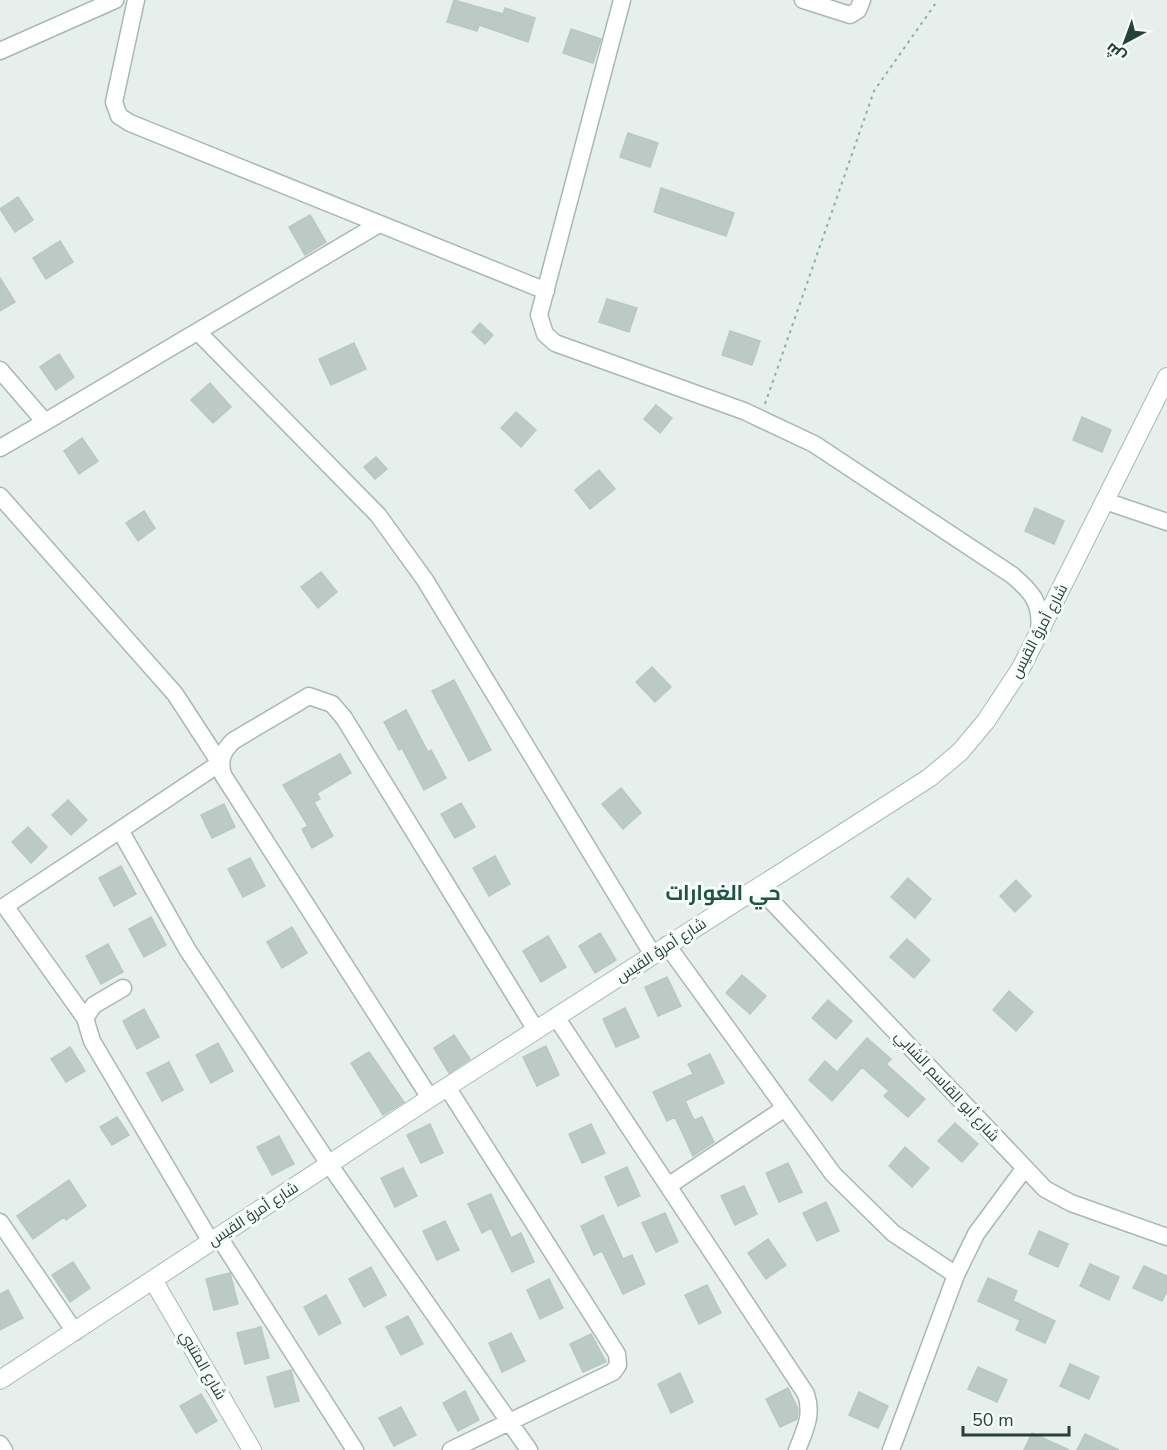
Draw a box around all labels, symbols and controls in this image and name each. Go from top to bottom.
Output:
north arrow [1095,12,1155,72]
text: ش [1101,38,1131,68]
street label: شارع أمرؤ القيس [1006,580,1073,682]
district label: حي الغوارات [665,879,781,910]
street label: شارع أمرؤ القيس [612,913,711,988]
street label: شارع أبو القاسم الشابي [889,1026,1004,1147]
street label: شارع أمرؤ القيس [204,1177,303,1252]
street label: شارع المتنبي [173,1327,231,1404]
scale bar [963,1399,1070,1437]
text: 50 m [972,1408,1014,1432]

